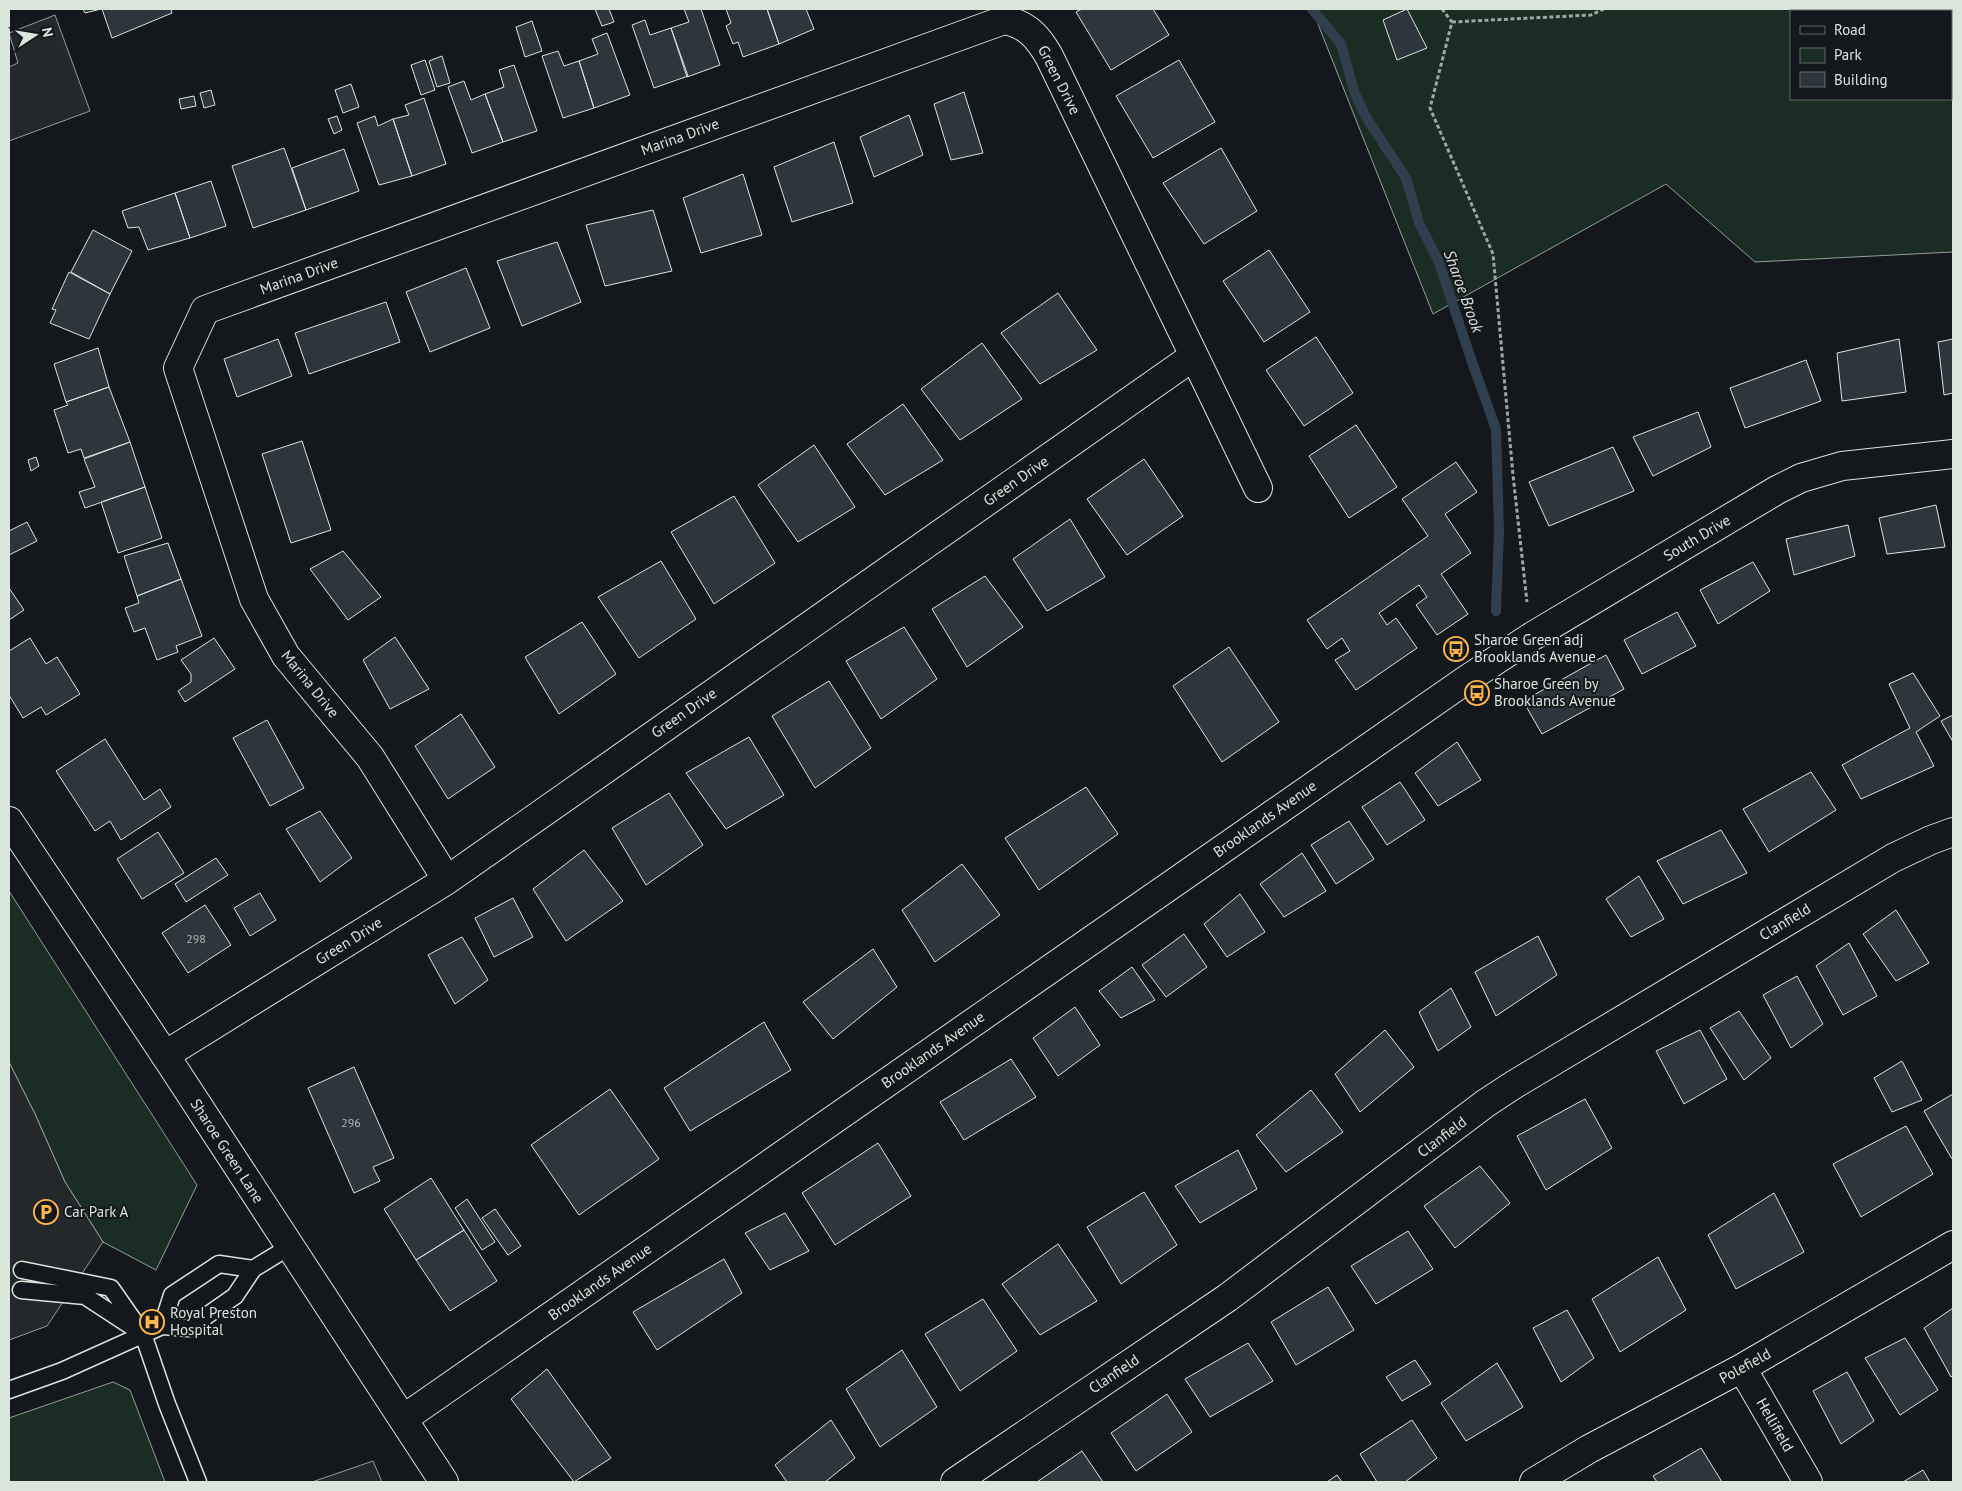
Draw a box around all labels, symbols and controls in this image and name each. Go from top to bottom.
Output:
north arrow [10,10,60,60]
legend [1790,10,1952,100]
text: Road [1834,20,1866,39]
text: N [38,26,57,39]
street label: Green Drive [1034,42,1085,118]
text: Park [1834,45,1862,64]
text: Building [1834,70,1888,89]
street label: Marina Drive [638,114,721,159]
water label: Sharoe Brook [1440,247,1488,336]
street label: Marina Drive [257,253,340,298]
street label: Green Drive [979,451,1052,510]
street label: South Drive [1660,510,1734,565]
place label: Sharoe Green adj Brooklands Avenue [1474,630,1596,666]
bus stop icon: Sharoe Green adj Brooklands Avenue [1443,636,1469,662]
street label: Marina Drive [277,646,343,721]
place label: Sharoe Green by Brooklands Avenue [1494,674,1616,710]
bus stop icon: Sharoe Green by Brooklands Avenue [1464,680,1490,706]
street label: Green Drive [647,683,720,742]
street label: Brooklands Avenue [1209,776,1320,861]
street label: Clanfield [1756,899,1814,944]
street label: Green Drive [312,913,386,969]
house number: 298 [186,931,206,946]
street label: Brooklands Avenue [877,1007,988,1092]
street label: Sharoe Green Lane [187,1095,268,1207]
street label: Clanfield [1413,1112,1470,1161]
house number: 296 [341,1115,361,1130]
parking icon: Car Park A [33,1199,59,1225]
place label: Car Park A [64,1202,129,1221]
street label: Brooklands Avenue [544,1239,655,1324]
place label: Royal Preston Hospital [170,1303,257,1339]
hospital icon: Royal Preston Hospital [139,1309,165,1335]
street label: Polefield [1716,1344,1774,1387]
street label: Clanfield [1085,1350,1143,1397]
street label: Hellifield [1753,1395,1798,1455]

